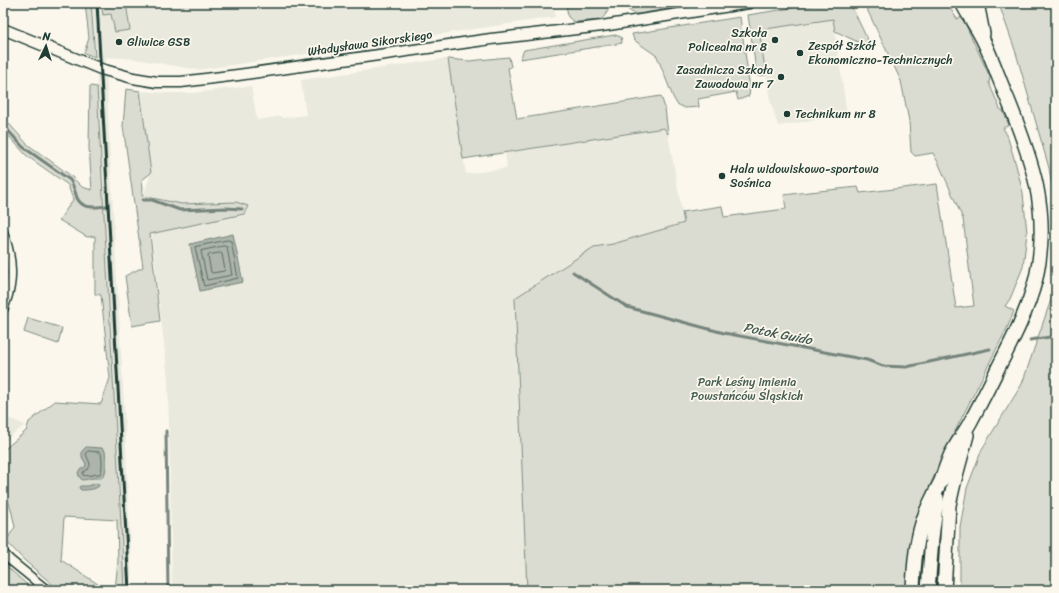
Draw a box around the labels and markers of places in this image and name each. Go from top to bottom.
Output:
place label: Szkoła Policealna nr 8 [688,22,768,58]
place label: Gliwice GSB [127,31,191,53]
marker: Szkoła Policealna nr 8 [770,35,780,45]
place label: Zespół Szkół Ekonomiczno-Technicznych [808,35,953,71]
marker: Gliwice GSB [114,37,124,47]
marker: Zespół Szkół Ekonomiczno-Technicznych [795,48,805,58]
place label: Zasadnicza Szkoła Zawodowa nr 7 [676,59,774,95]
marker: Zasadnicza Szkoła Zawodowa nr 7 [776,72,786,82]
place label: Technikum nr 8 [795,103,876,125]
marker: Technikum nr 8 [782,109,792,119]
place label: Hala widowiskowo-sportowa Sośnica [730,158,879,194]
marker: Hala widowiskowo-sportowa Sośnica [717,171,727,181]

